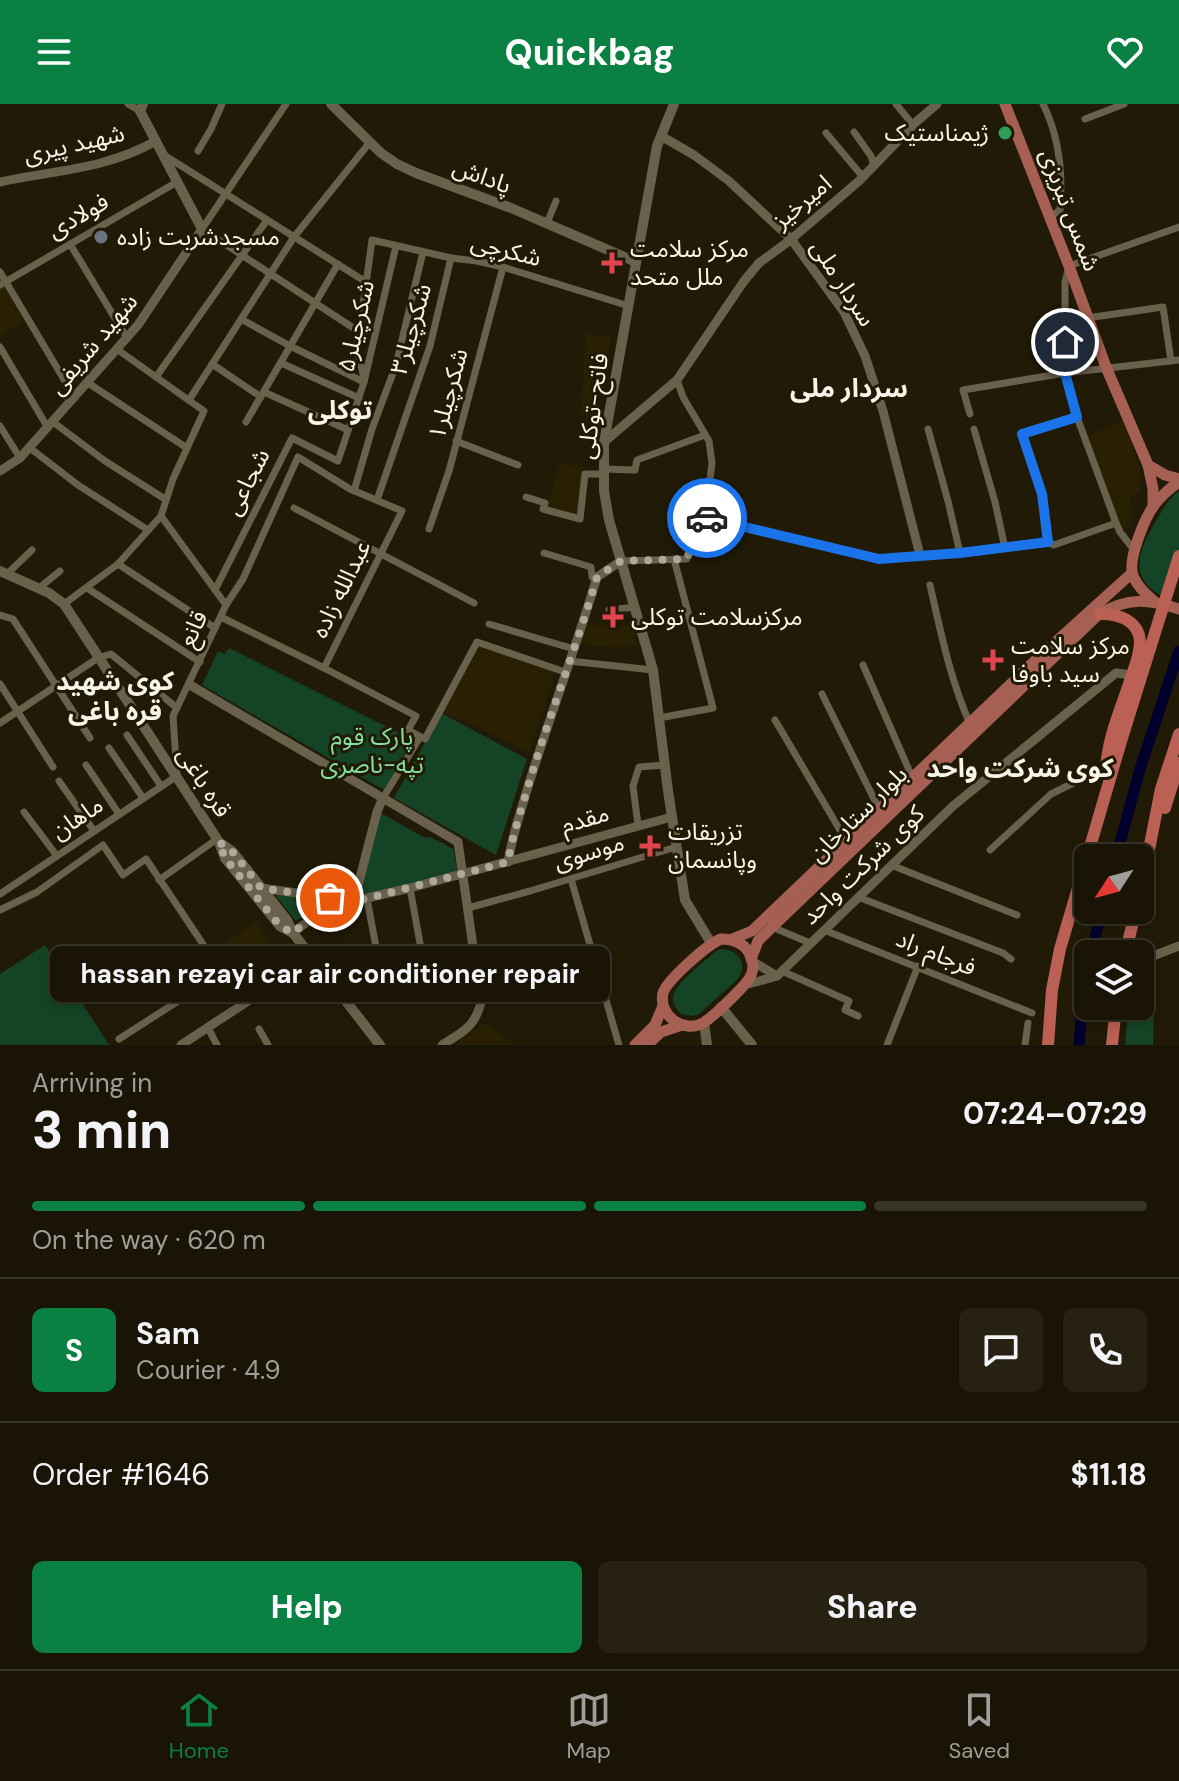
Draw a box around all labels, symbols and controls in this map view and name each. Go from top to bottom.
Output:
text: Quickbag [504,29,675,76]
icon: menu [32,30,76,74]
icon: heart [1103,30,1147,74]
street label: شهید پیری [20,117,128,170]
place label: ژیمناستیک [885,117,989,148]
marker: ژیمناستیک [996,124,1014,142]
street label: شمس تبریزی [1033,144,1108,275]
street label: پاداش [448,151,516,201]
street label: امیرخیز [765,168,838,236]
street label: فولادی [42,186,114,245]
place label: مسجدشربت زاده [117,221,280,252]
street label: شکرچی [468,226,544,273]
marker: مسجدشربت زاده [92,228,110,246]
place label: مرکز سلامت ملل متحد [630,233,749,292]
street label: سردار ملی [804,233,883,332]
marker: مرکز سلامت ملل متحد [601,252,623,274]
street label: شکرچیلر۵ [330,277,381,375]
street label: شکرچیلر۳ [383,280,438,378]
street label: شهید شریفى [41,286,144,401]
pin [1031,308,1099,376]
icon: home [1043,320,1087,364]
street label: شکرچیلر۱ [420,345,475,443]
street label: فاتح-توکلی [570,351,617,461]
district label: سردار ملی [790,371,908,405]
district label: توکلی [308,393,372,427]
street label: شجاعی [217,443,276,520]
courier [667,478,747,558]
icon: car [685,496,729,540]
street label: عبدالله زاده [304,535,378,643]
place label: مرکزسلامت توکلی [631,601,802,632]
street label: قانع [171,606,216,653]
marker: مرکزسلامت توکلی [602,606,624,628]
place label: مرکز سلامت سید باوفا [1011,630,1130,689]
marker: مرکز سلامت سید باوفا [982,649,1004,671]
district label: کوی شهید قره باغی [56,664,175,728]
park label: پارک قوم تپه-ناصری [320,721,424,780]
street label: قره باغی [170,740,239,823]
district label: کوی شرکت واحد [926,751,1115,785]
street label: بلوار ستارخان [802,759,914,869]
street label: ماهان [45,789,109,846]
street label: مقدم [557,797,613,843]
street label: کوی شرکت واحد [795,797,931,931]
place label: تزریقات وپانسمان [668,816,757,875]
street label: موسوی [550,826,628,877]
marker: تزریقات وپانسمان [639,835,661,857]
north arrow [1074,844,1154,924]
map controls [1074,844,1154,1020]
pin [296,864,364,932]
icon: bag [308,876,352,920]
street label: فرجام راد [890,922,981,985]
button: layers [1074,940,1154,1020]
callout: hassan rezayi car air conditioner repair [50,946,610,1002]
text: hassan rezayi car air conditioner repair [80,957,580,991]
text: Arriving in [32,1066,152,1100]
text: 07:24–07:29 [963,1094,1147,1133]
text: 3 min [32,1096,171,1164]
text: On the way · 620 m [32,1223,266,1257]
button: chat [959,1308,1043,1392]
button: phone [1063,1308,1147,1392]
text: Sam [136,1314,200,1353]
text: S [65,1331,83,1370]
text: Courier · 4.9 [136,1353,281,1387]
text: Order #1646 [32,1455,210,1494]
text: $11.18 [1071,1455,1147,1494]
button: Help [32,1561,582,1653]
button: Share [598,1561,1147,1653]
tab: Home [169,1688,229,1765]
tab: Map [567,1688,611,1765]
tab: Saved [948,1688,1010,1765]

